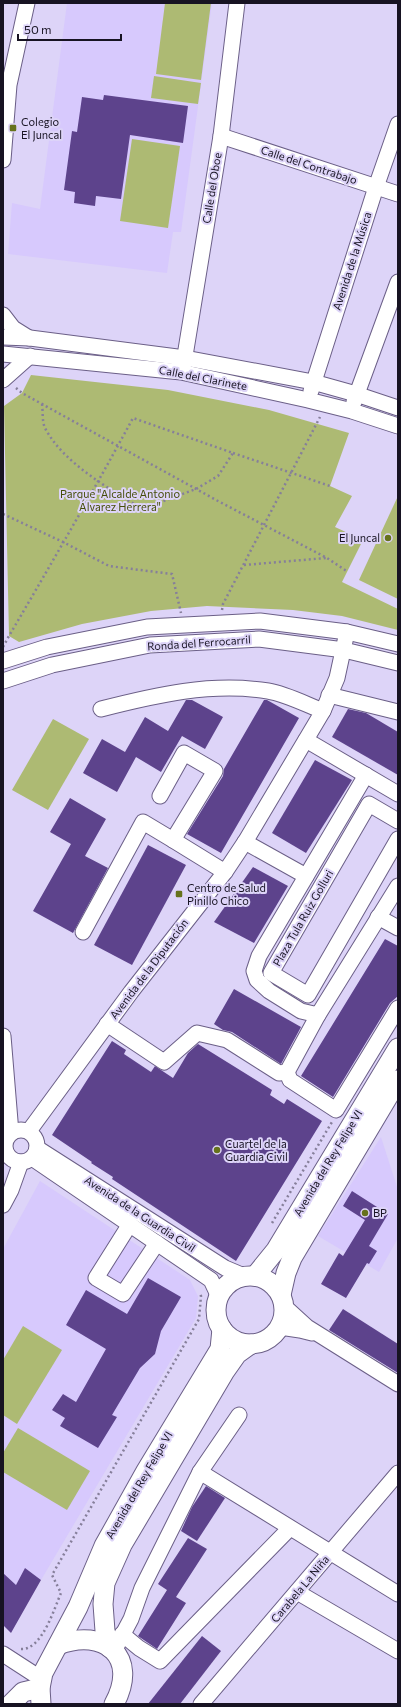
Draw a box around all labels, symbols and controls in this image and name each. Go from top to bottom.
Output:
scale bar [18,16,121,42]
text: 50 m [24,22,52,36]
place label: Colegio El Juncal [21,115,62,142]
marker: Colegio El Juncal [8,123,18,133]
street label: Calle del Contrabajo [259,143,359,186]
street label: Calle del Oboe [199,151,224,224]
street label: Avenida de la Música [330,210,374,312]
street label: Calle del Clarinete [158,363,248,392]
park label: Parque "Alcalde Antonio Álvarez Herrera" [60,487,180,513]
place label: El Juncal [339,531,380,545]
marker: El Juncal [383,533,393,543]
street label: Ronda del Ferrocarril [147,632,251,653]
street label: Plaza Tula Ruiz Golluri [270,867,336,968]
place label: Centro de Salud Pinillo Chico [187,881,266,907]
marker: Centro de Salud Pinillo Chico [174,889,184,899]
street label: Avenida de la Diputación [107,916,190,1021]
street label: Avenida del Rey Felipe VI [291,1107,365,1218]
place label: Cuartel de la Guardia Civil [225,1137,288,1163]
marker: Cuartel de la Guardia Civil [212,1145,222,1155]
street label: Avenida de la Guardia Civil [82,1173,198,1254]
place label: BP [373,1206,387,1219]
marker: BP [360,1208,370,1218]
street label: Avenida del Rey Felipe VI [102,1429,175,1541]
street label: Carabela La Niña [268,1552,331,1625]

